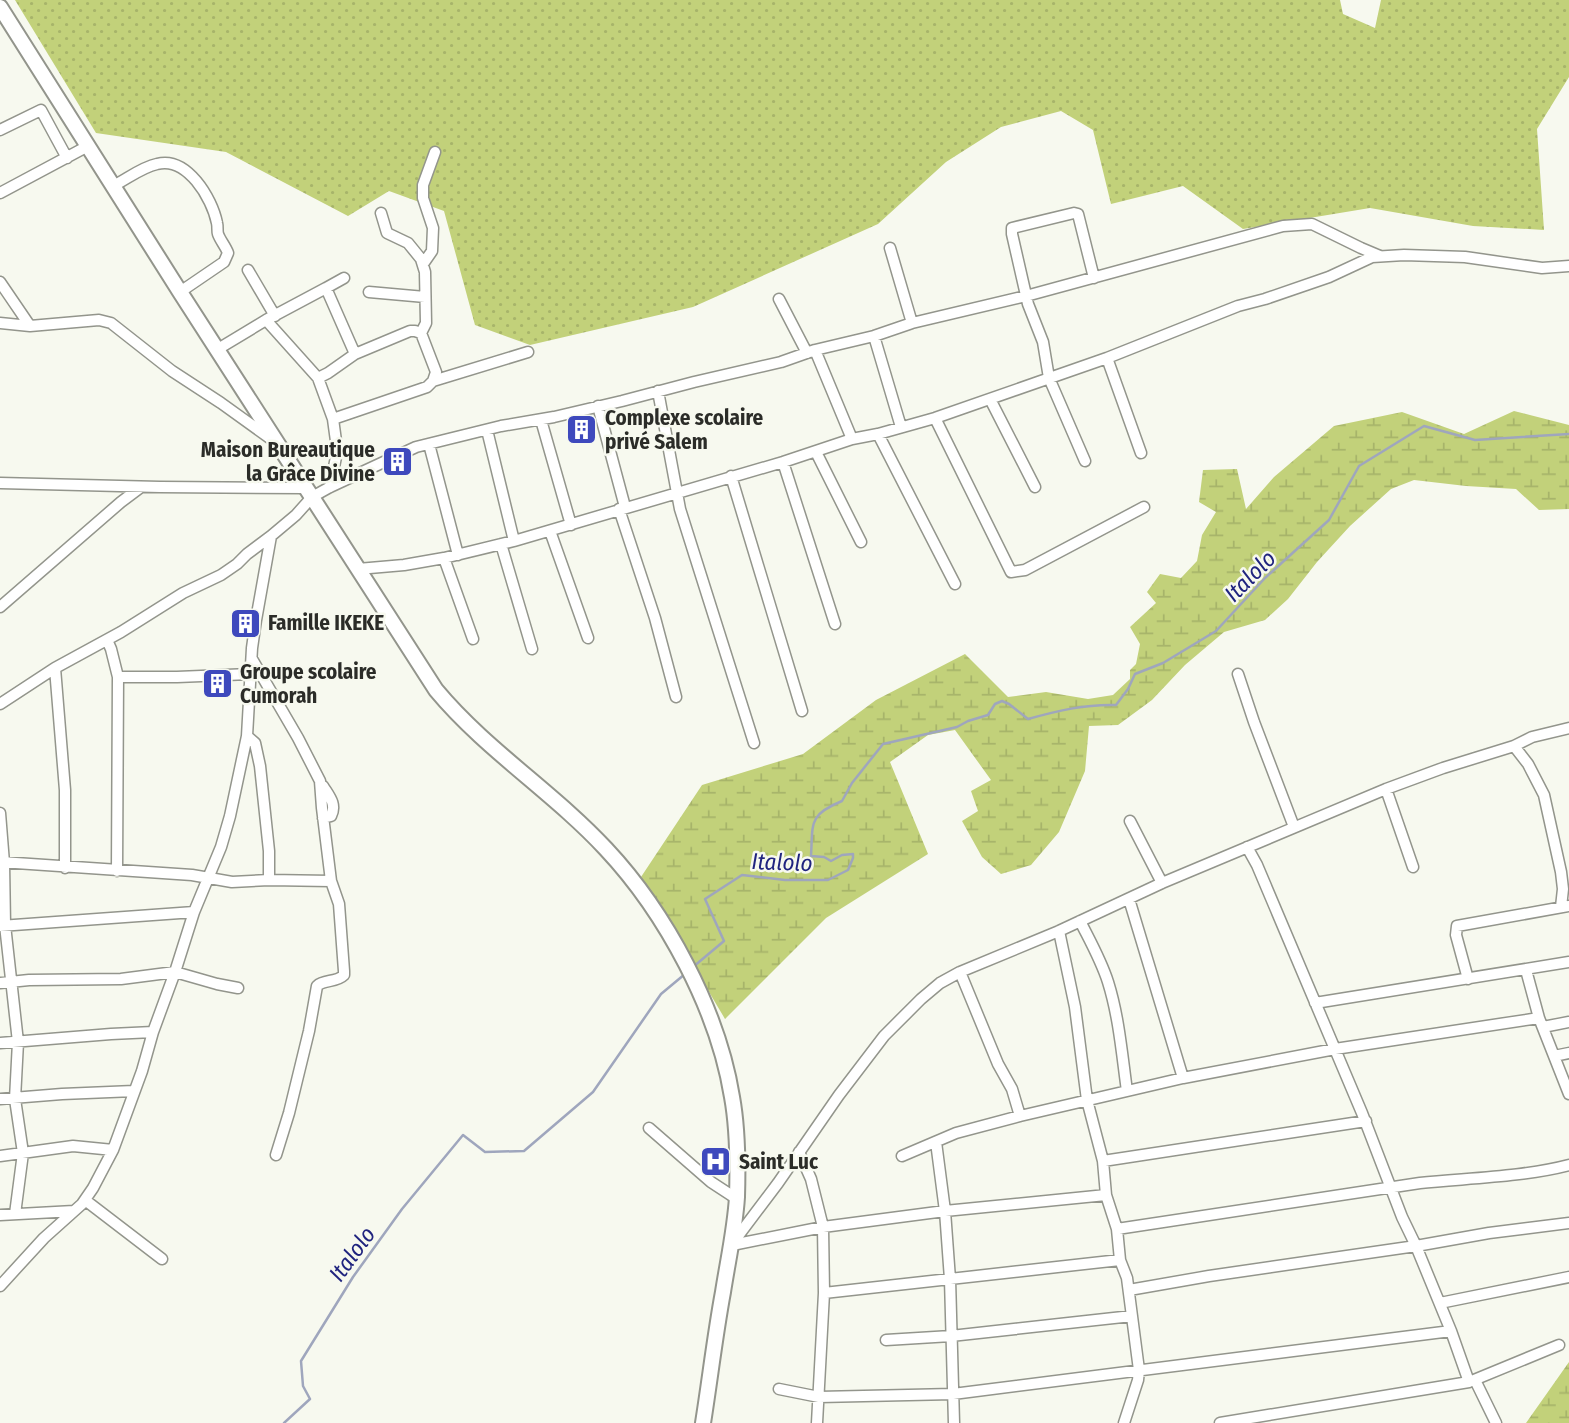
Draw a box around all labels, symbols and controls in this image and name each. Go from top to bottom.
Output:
place label: Complexe scolaire privé Salem [605,405,764,455]
building icon: Complexe scolaire privé Salem [565,413,599,447]
place label: Maison Bureautique la Grâce Divine [201,437,375,487]
building icon: Maison Bureautique la Grâce Divine [381,445,415,479]
water label: Italolo [1219,545,1281,607]
building icon: Famille IKEKE [228,606,262,640]
place label: Famille IKEKE [268,610,384,636]
place label: Groupe scolaire Cumorah [240,659,377,709]
building icon: Groupe scolaire Cumorah [200,667,234,701]
water label: Italolo [751,847,813,877]
hospital icon: Saint Luc [699,1145,733,1179]
place label: Saint Luc [739,1149,819,1175]
water label: Italolo [323,1221,381,1287]

